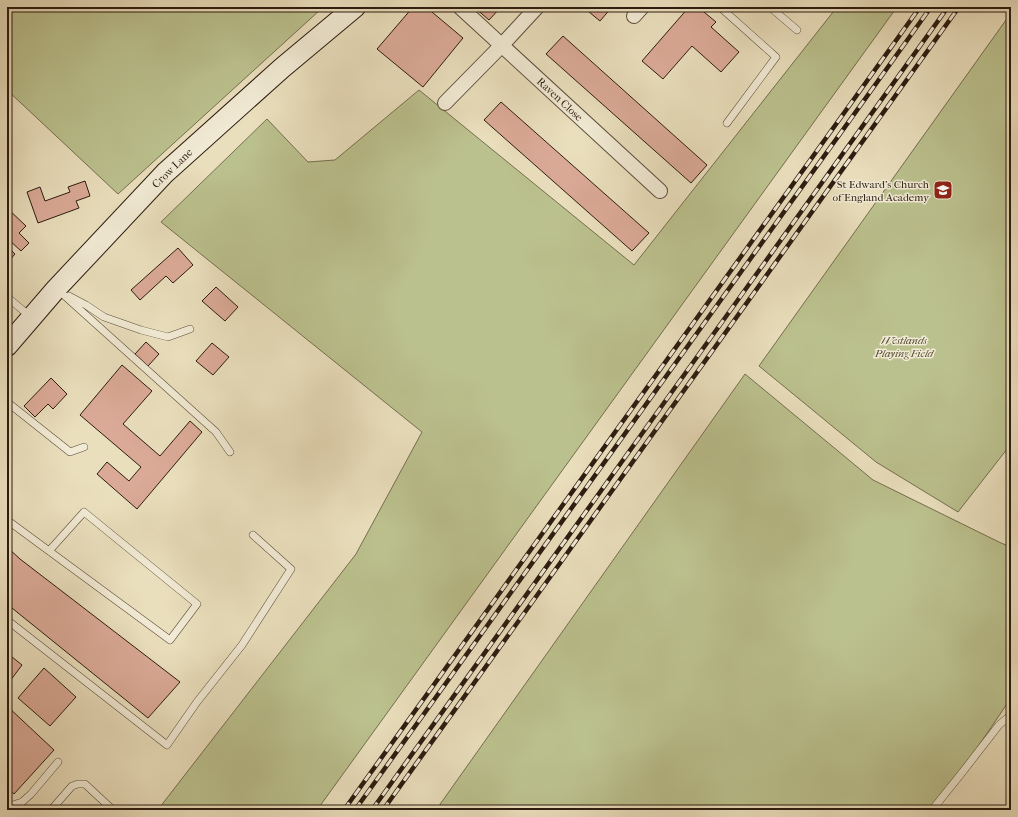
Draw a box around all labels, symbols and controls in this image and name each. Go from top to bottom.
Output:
street label: Raven Close [534,75,586,124]
street label: Crow Lane [149,145,196,191]
place label: St Edward's Church of England Academy [833,178,930,204]
school or university icon: St Edward's Church of England Academy [932,179,954,201]
park label: Westlands Playing Field [874,334,935,360]

